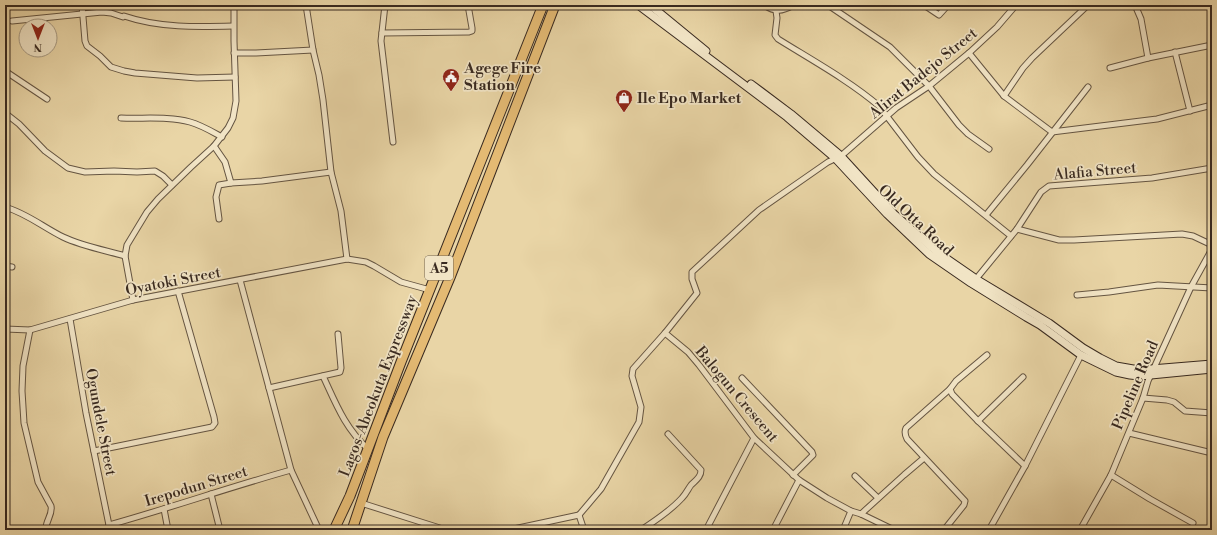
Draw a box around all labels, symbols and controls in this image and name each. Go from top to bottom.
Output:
north arrow [18,18,58,58]
street label: Alirat Badejo Street [865,24,982,123]
text: N [33,40,42,54]
place label: Agege Fire Station [463,59,541,95]
public building icon: Agege Fire Station [441,67,461,92]
shop icon: Ile Epo Market [614,88,634,113]
place label: Ile Epo Market [637,89,742,108]
street label: Alafia Street [1052,158,1138,185]
street label: Old Otta Road [874,181,958,260]
road number: A5 [425,256,453,280]
street label: Oyatoki Street [124,263,223,300]
street label: Lagos-Abeokuta Expressway [335,292,422,480]
street label: Pipeline Road [1108,337,1163,433]
street label: Balogun Crescent [690,342,783,447]
street label: Ogundele Street [81,367,120,478]
street label: Irepodun Street [142,462,251,511]

